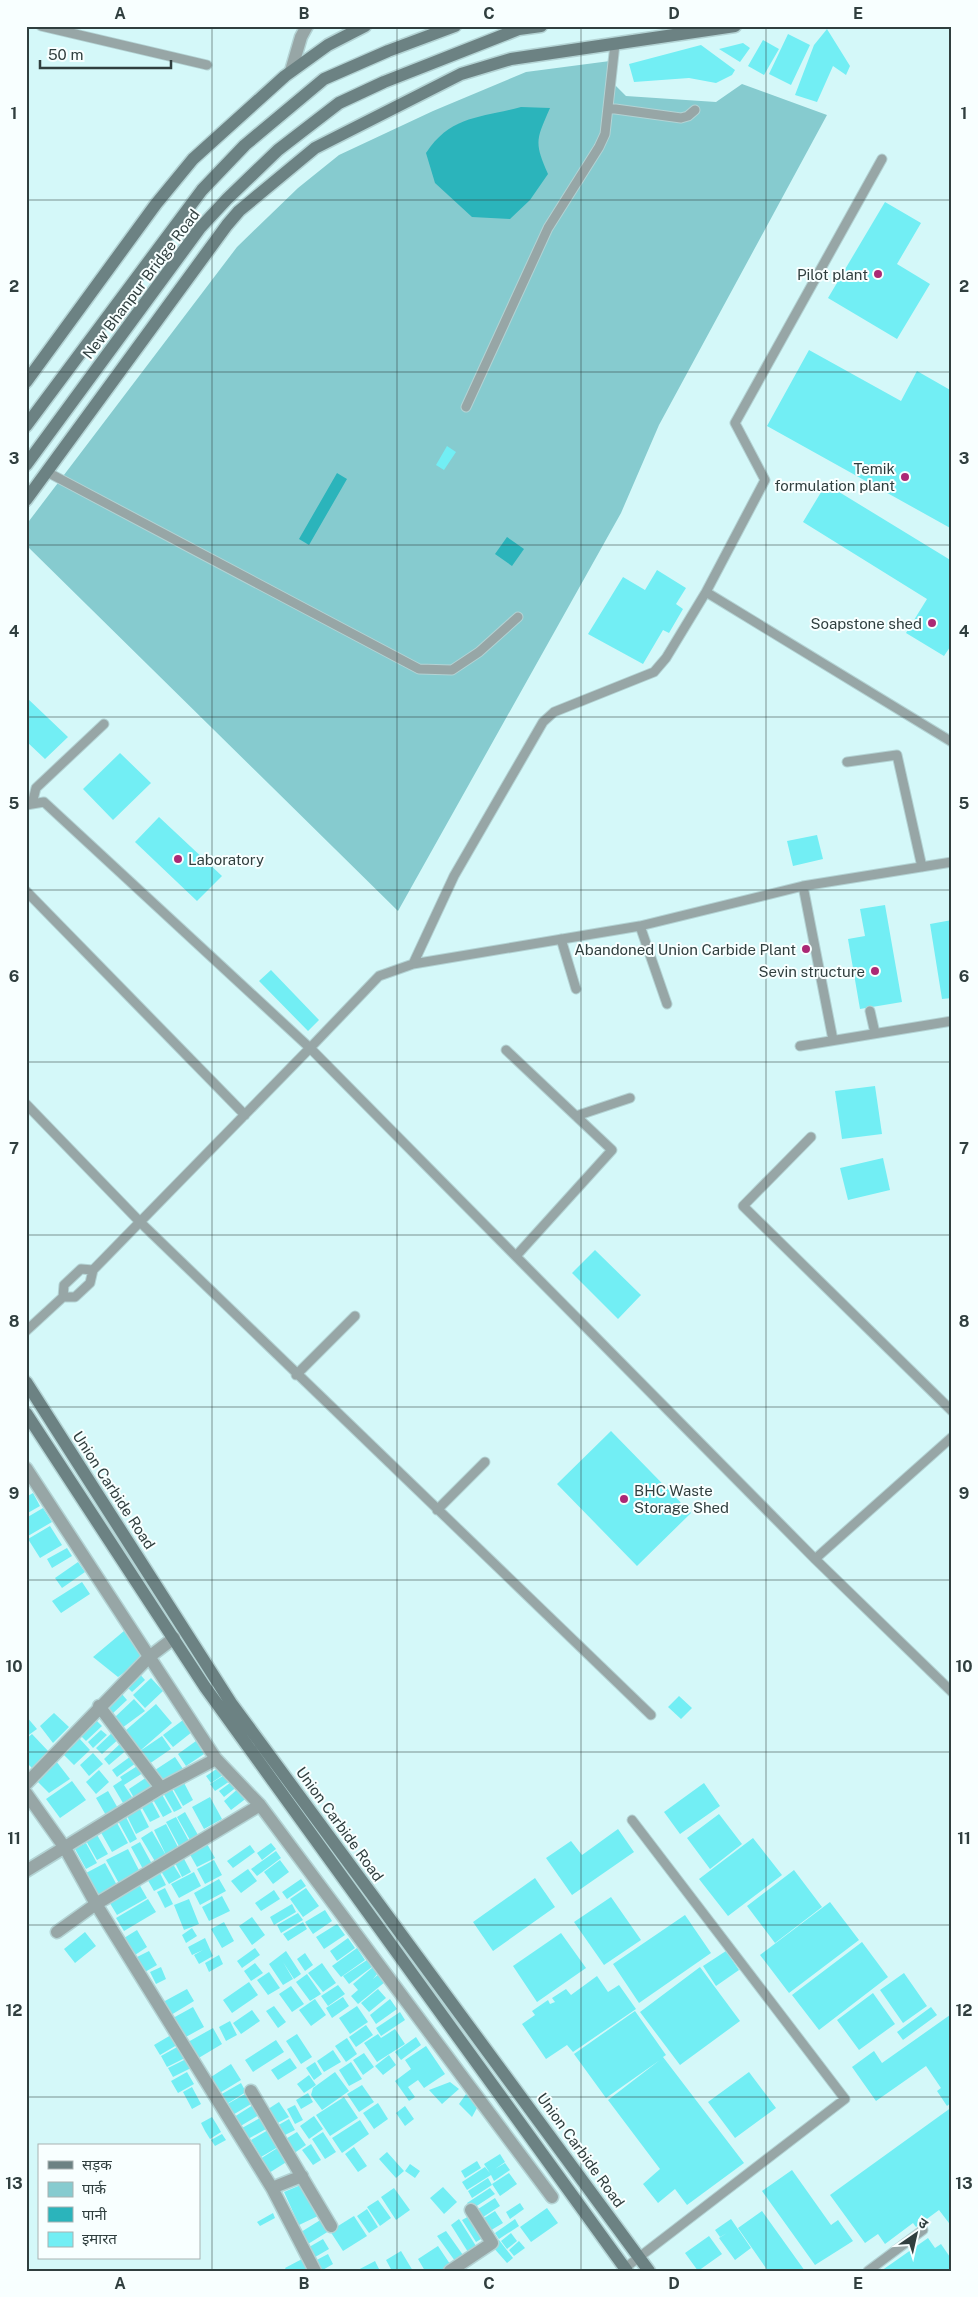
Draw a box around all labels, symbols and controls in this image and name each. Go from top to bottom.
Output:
text: A [114,4,126,23]
text: B [299,4,310,23]
text: C [483,4,495,23]
text: D [668,4,680,23]
text: E [853,4,863,23]
scale bar [40,38,171,70]
text: 50 m [48,46,83,63]
text: 1 [11,104,17,123]
text: 1 [961,104,967,123]
street label: New Bhanpur Bridge Road [79,206,203,362]
place label: Pilot plant [797,266,868,283]
marker: Pilot plant [872,268,884,280]
text: 2 [9,277,19,296]
text: 2 [959,277,969,296]
text: 3 [9,449,19,468]
text: 3 [959,449,969,468]
place label: Temik formulation plant [774,460,895,494]
marker: Temik formulation plant [899,471,911,483]
place label: Soapstone shed [810,615,922,632]
marker: Soapstone shed [926,617,938,629]
text: 4 [9,622,20,641]
text: 4 [959,622,970,641]
text: 5 [9,794,20,813]
text: 5 [959,794,970,813]
place label: Laboratory [188,851,264,868]
marker: Laboratory [172,853,184,865]
place label: Abandoned Union Carbide Plant [574,941,796,958]
marker: Abandoned Union Carbide Plant [800,943,812,955]
place label: Sevin structure [758,963,865,980]
marker: Sevin structure [869,965,881,977]
text: 6 [9,967,19,986]
text: 6 [959,967,969,986]
text: 7 [9,1139,19,1158]
text: 7 [959,1139,969,1158]
text: 8 [9,1312,20,1331]
text: 8 [959,1312,970,1331]
street label: Union Carbide Road [70,1428,158,1552]
place label: BHC Waste Storage Shed [634,1482,729,1516]
text: 9 [9,1484,19,1503]
text: 9 [959,1484,969,1503]
marker: BHC Waste Storage Shed [618,1493,630,1505]
text: 10 [5,1657,23,1676]
text: 10 [955,1657,973,1676]
street label: Union Carbide Road [293,1763,387,1885]
text: 11 [7,1829,21,1848]
text: 11 [957,1829,971,1848]
text: 12 [5,2001,23,2020]
text: 12 [955,2001,973,2020]
street label: Union Carbide Road [534,2089,628,2211]
legend [38,2144,200,2260]
text: सड़क [82,2156,112,2173]
text: 13 [5,2174,23,2193]
text: 13 [955,2174,973,2193]
text: पार्क [82,2180,106,2197]
text: पानी [82,2206,108,2223]
north arrow [890,2210,940,2260]
text: उ [915,2214,932,2233]
text: इमारत [82,2230,117,2247]
text: A [114,2274,126,2293]
text: B [299,2274,310,2293]
text: C [483,2274,495,2293]
text: D [668,2274,680,2293]
text: E [853,2274,863,2293]

